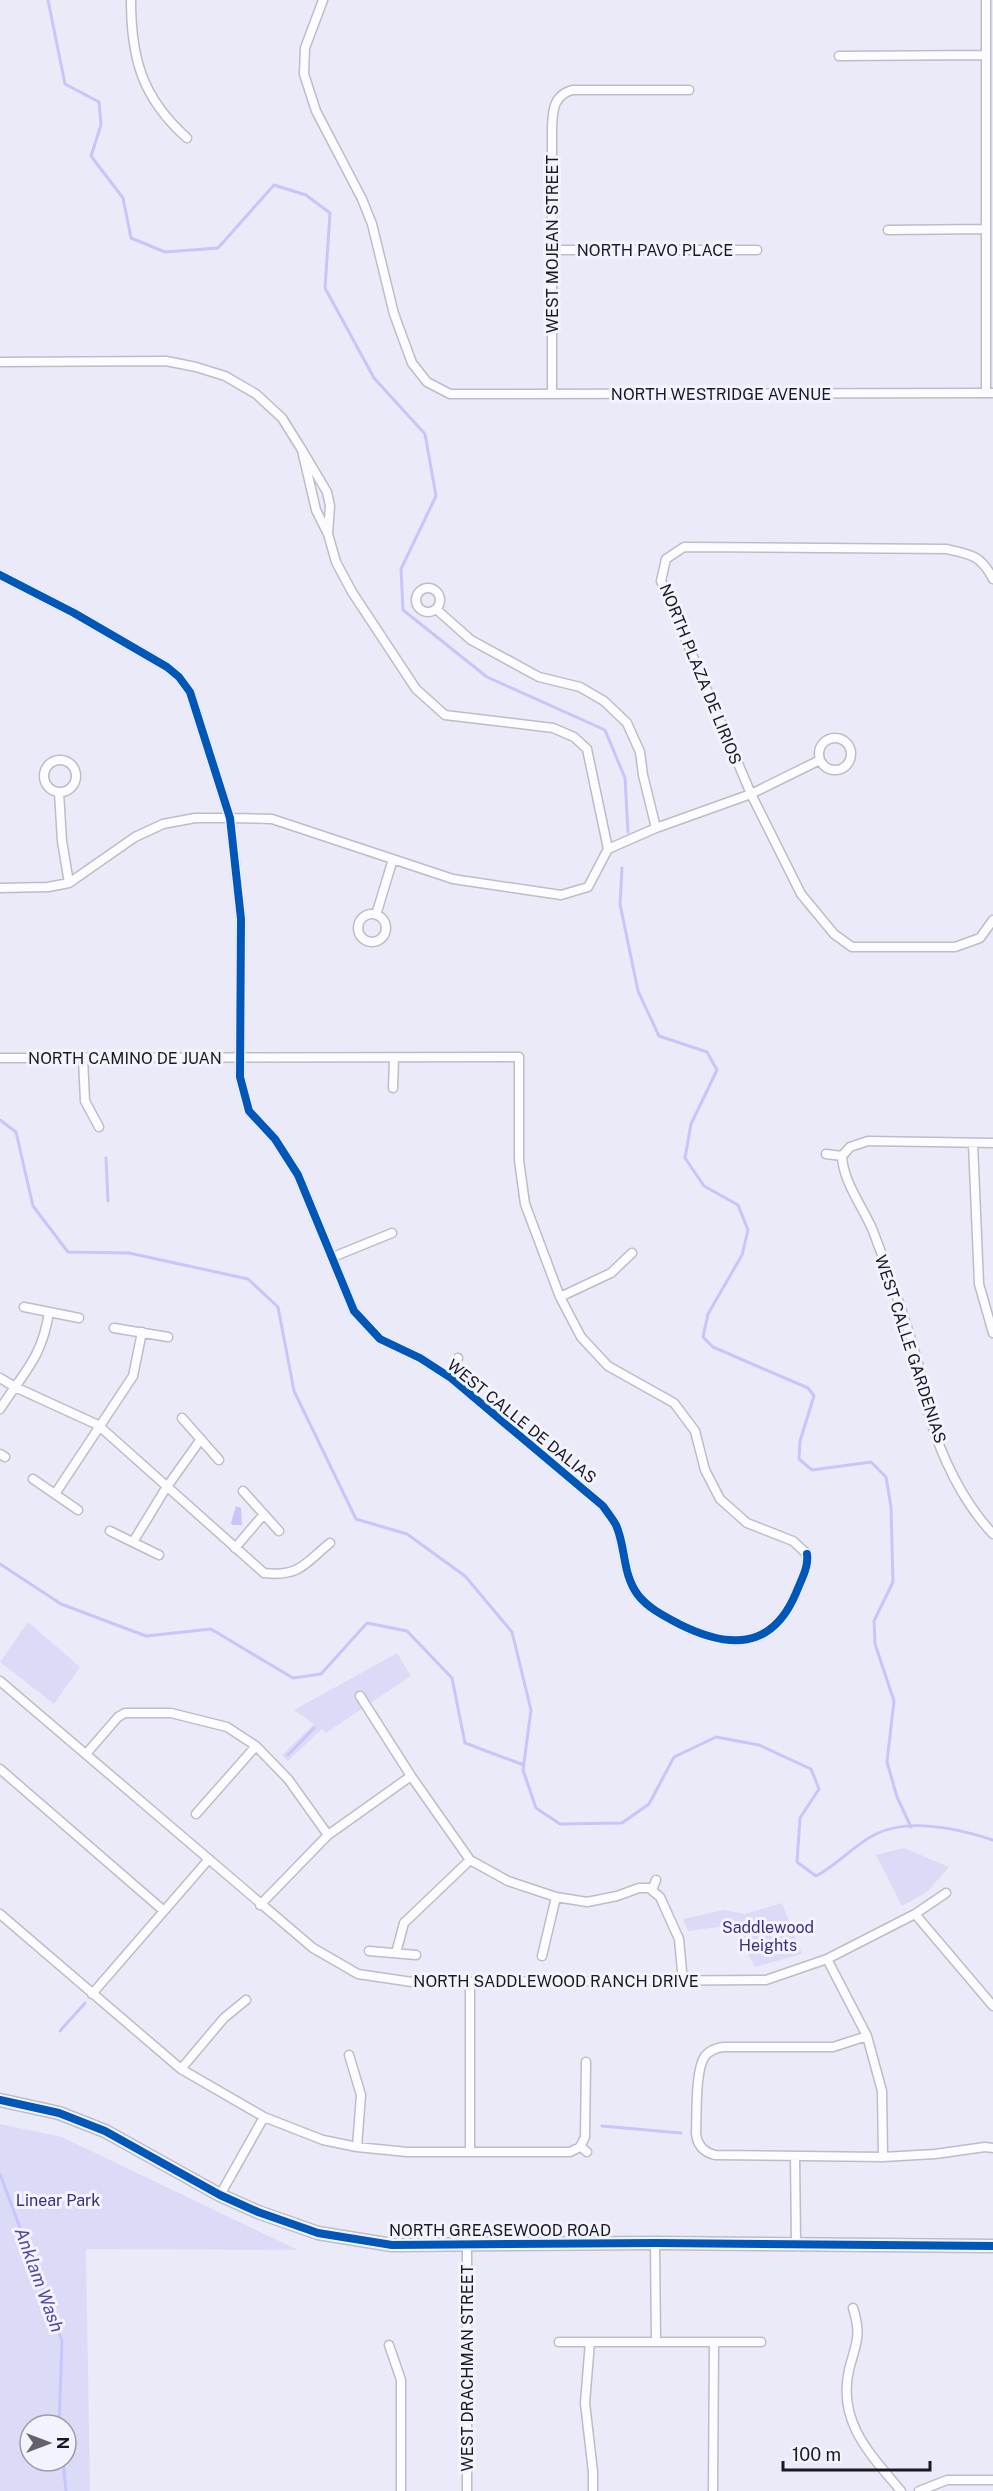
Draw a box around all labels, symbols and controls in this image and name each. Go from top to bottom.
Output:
street label: WEST MOJEAN STREET [543,154,562,333]
street label: NORTH PAVO PLACE [577,241,733,260]
street label: NORTH WESTRIDGE AVENUE [611,385,831,404]
street label: NORTH PLAZA DE LIRIOS [656,581,746,767]
street label: NORTH CAMINO DE JUAN [28,1049,222,1068]
street label: WEST CALLE GARDENIAS [871,1253,950,1446]
street label: WEST CALLE DE DALIAS [443,1355,600,1487]
park label: Saddlewood Heights [722,1918,814,1955]
street label: NORTH SADDLEWOOD RANCH DRIVE [413,1972,699,1991]
park label: Linear Park [16,2191,100,2210]
street label: NORTH GREASEWOOD ROAD [389,2221,611,2240]
water label: Anklam Wash [11,2225,68,2335]
street label: WEST DRACHMAN STREET [458,2264,477,2472]
north arrow [18,2413,78,2473]
scale bar [783,2434,930,2472]
text: N [53,2437,72,2449]
text: 100 m [792,2444,841,2465]

